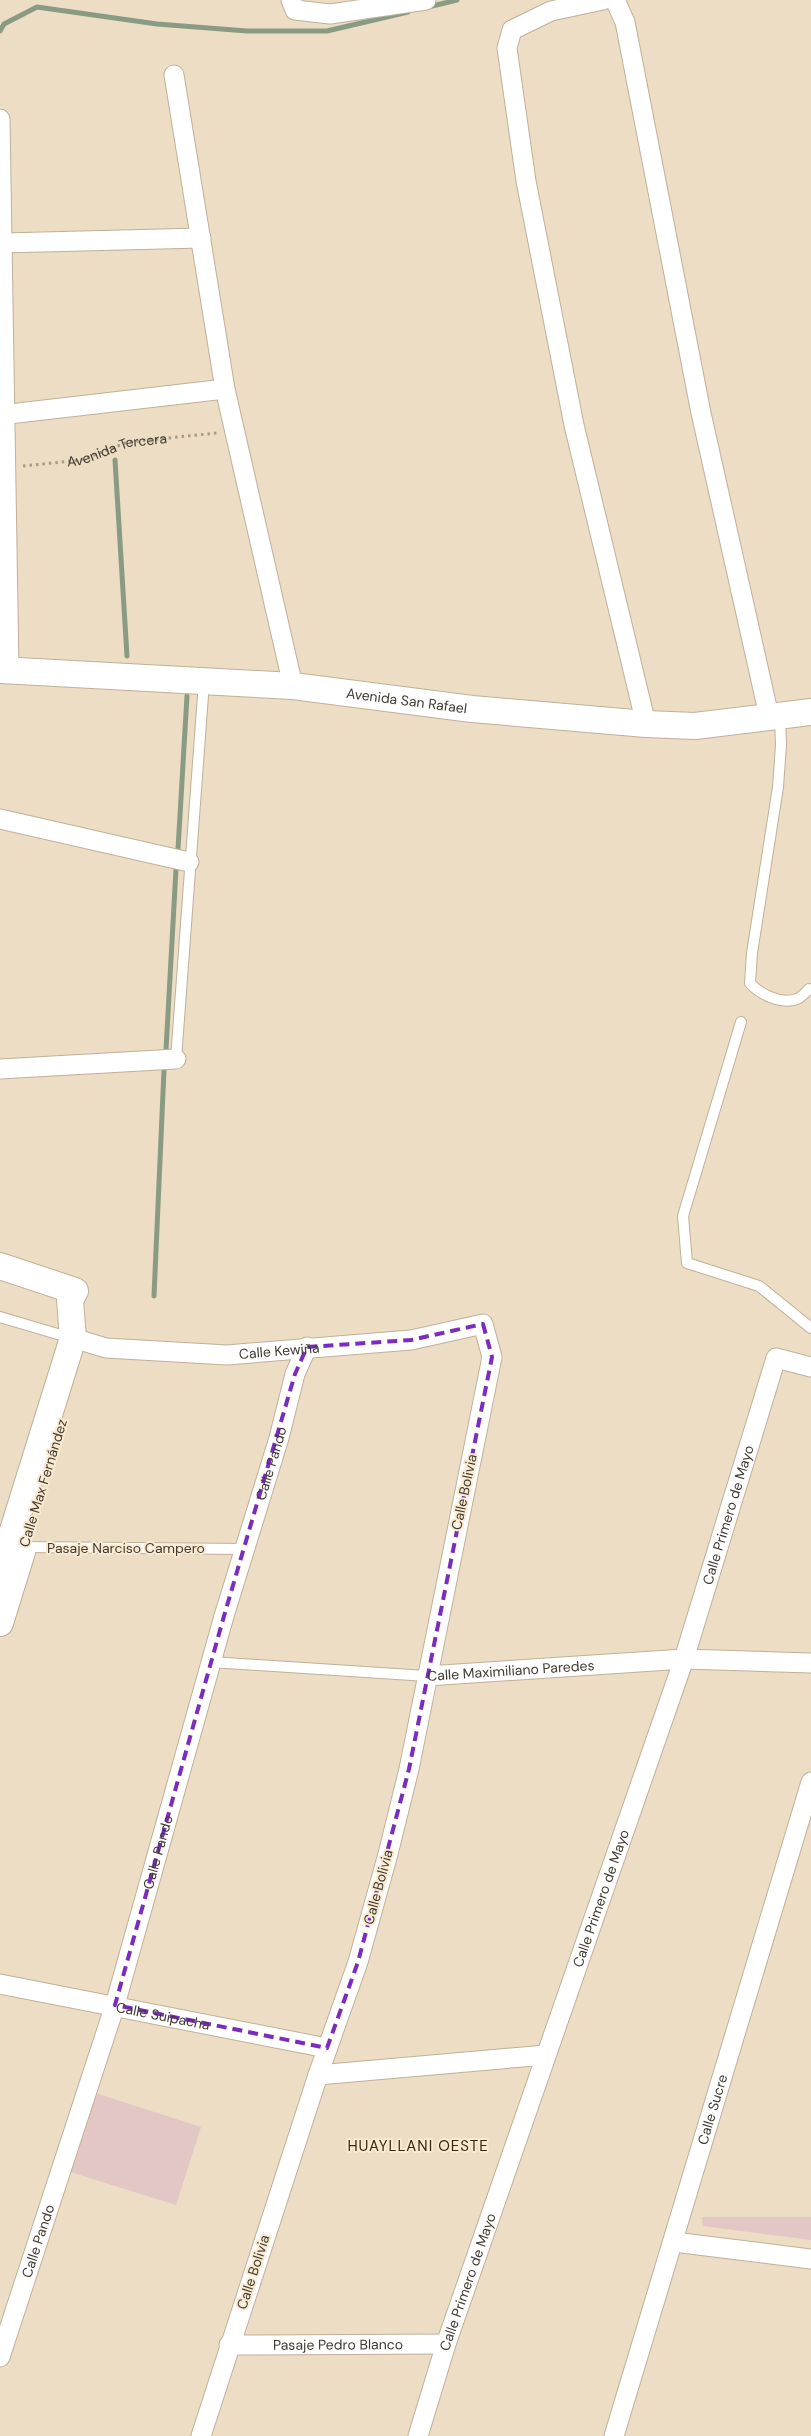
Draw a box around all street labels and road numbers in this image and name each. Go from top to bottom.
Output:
street label: Avenida Tercera [66,429,168,470]
street label: Avenida San Rafael [345,684,468,717]
street label: Calle Kewiña [238,1338,320,1363]
street label: Calle Max Fernández [15,1417,71,1549]
street label: Calle Pando [251,1425,291,1502]
street label: Calle Primero de Mayo [698,1443,758,1587]
street label: Calle Bolivia [447,1452,481,1532]
street label: Pasaje Narciso Campero [47,1539,205,1557]
street label: Calle Maximiliano Paredes [427,1656,595,1685]
street label: Calle Pando [139,1813,177,1891]
street label: Calle Primero de Mayo [569,1827,633,1970]
street label: Calle Bolivia [359,1847,397,1927]
street label: Calle Suipacha [114,1998,211,2034]
street label: Calle Sucre [693,2072,731,2147]
street label: Calle Pando [18,2202,58,2280]
street label: Calle Primero de Mayo [435,2210,500,2353]
street label: Calle Bolivia [233,2233,273,2311]
street label: Pasaje Pedro Blanco [273,2335,403,2354]

